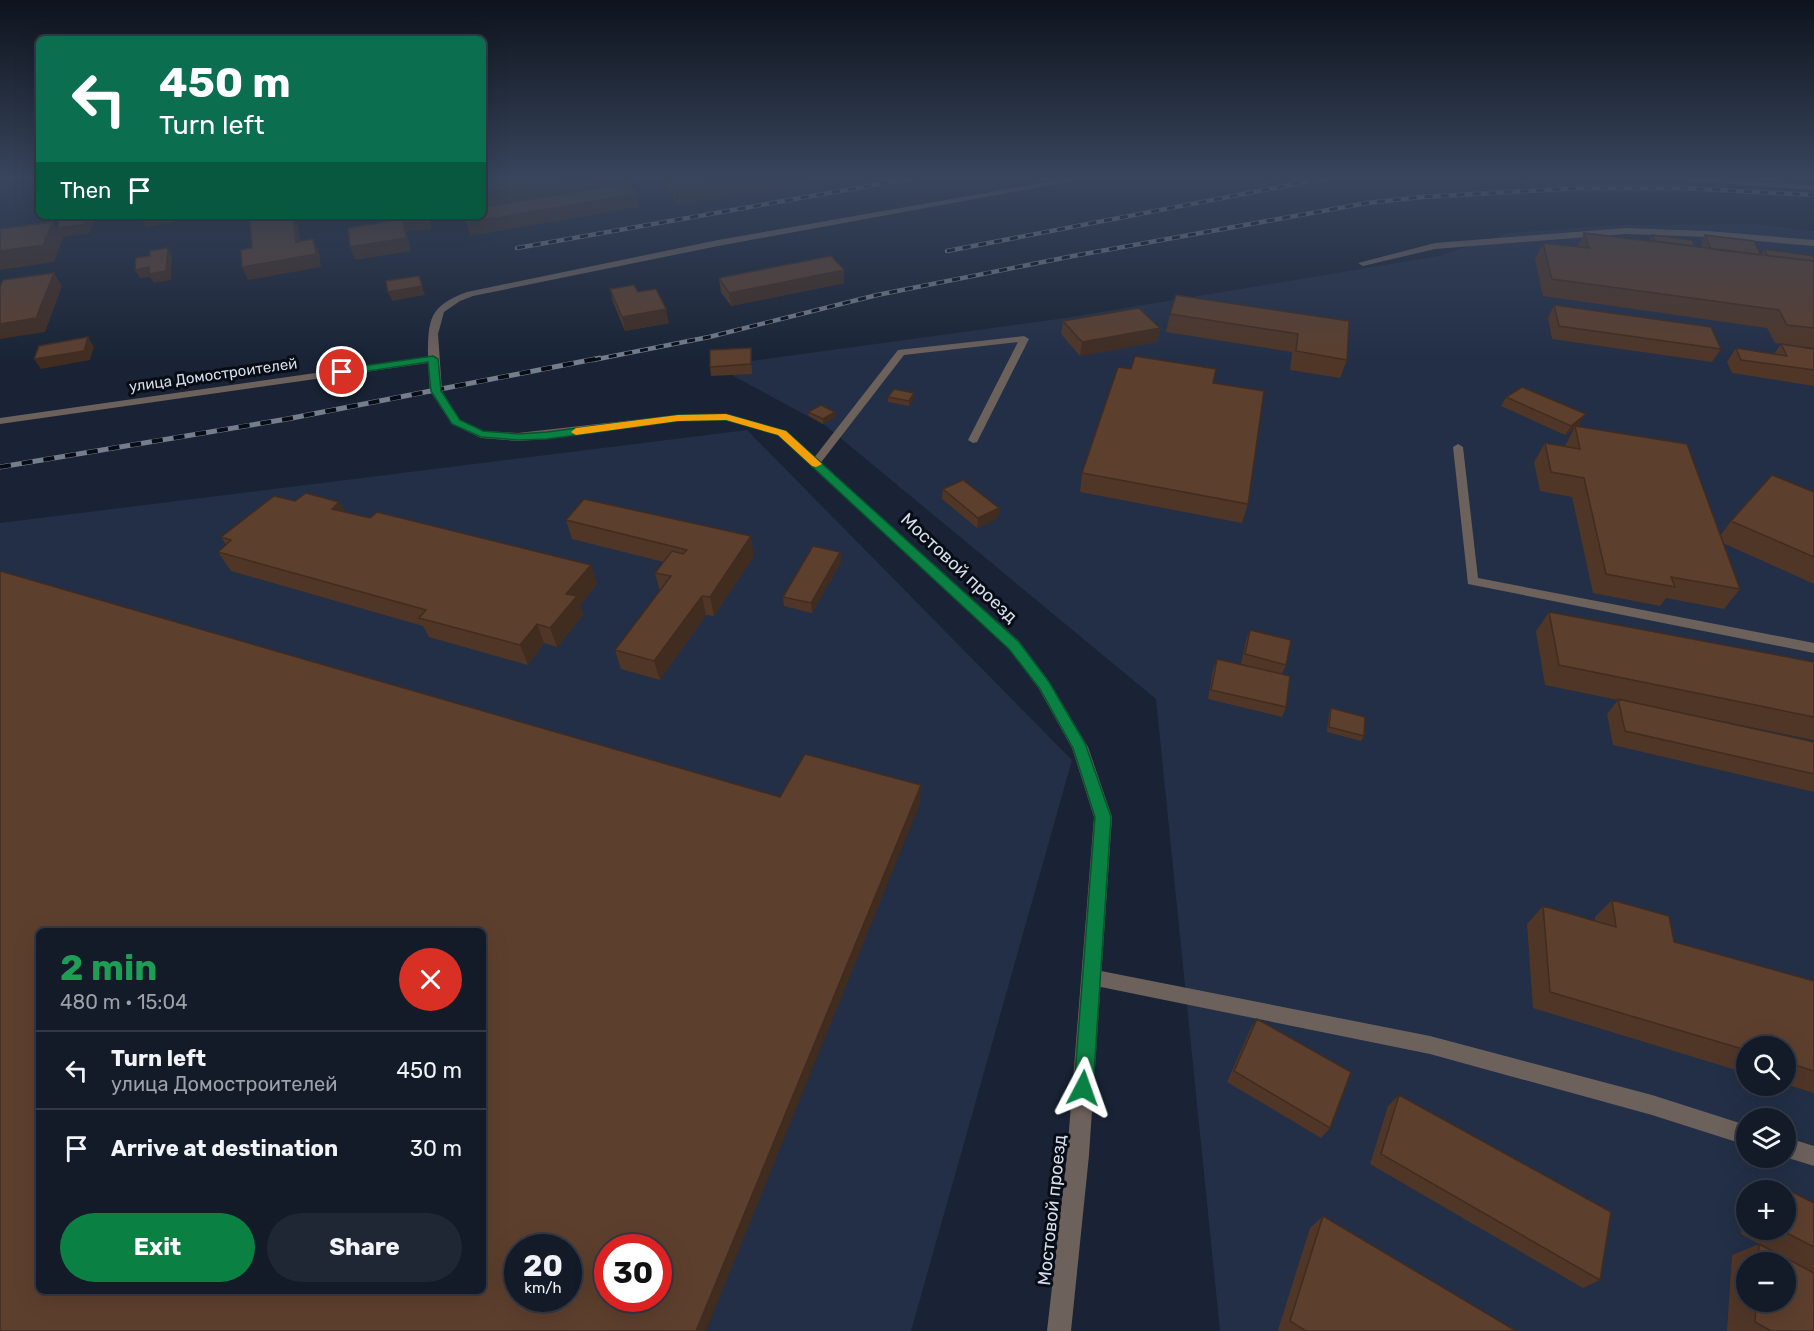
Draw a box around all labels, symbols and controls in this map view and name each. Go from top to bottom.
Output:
text: 450 m [159,58,291,108]
icon: left [60,60,138,138]
text: Turn left [159,109,264,141]
icon: arrive [123,174,156,207]
text: Then [60,177,111,204]
pin [316,346,367,397]
street label: улица Домостроителей [128,354,298,396]
icon: arrive [325,355,358,388]
street label: Мостовой проезд [896,508,1022,628]
text: 2 min [60,946,158,989]
button: close [399,948,462,1011]
text: 480 m · 15:04 [60,990,188,1014]
map controls [1736,1036,1796,1312]
button: search [1736,1036,1796,1096]
text: Turn left [111,1045,206,1072]
icon: left [60,1054,93,1087]
position arrow [1051,1056,1115,1120]
text: 450 m [396,1057,462,1084]
text: улица Домостроителей [111,1072,337,1096]
button: layers [1736,1108,1796,1168]
icon: arrive [60,1132,93,1165]
street label: Мостовой проезд [1033,1133,1071,1287]
text: Arrive at destination [111,1135,338,1162]
text: 30 m [410,1135,462,1162]
button: + [1736,1180,1796,1240]
button: Exit [60,1213,255,1282]
button: Share [267,1213,462,1282]
speed limit sign: 30 [594,1234,672,1312]
text: 20 [523,1248,563,1284]
button: − [1736,1252,1796,1312]
text: km/h [524,1279,562,1297]

